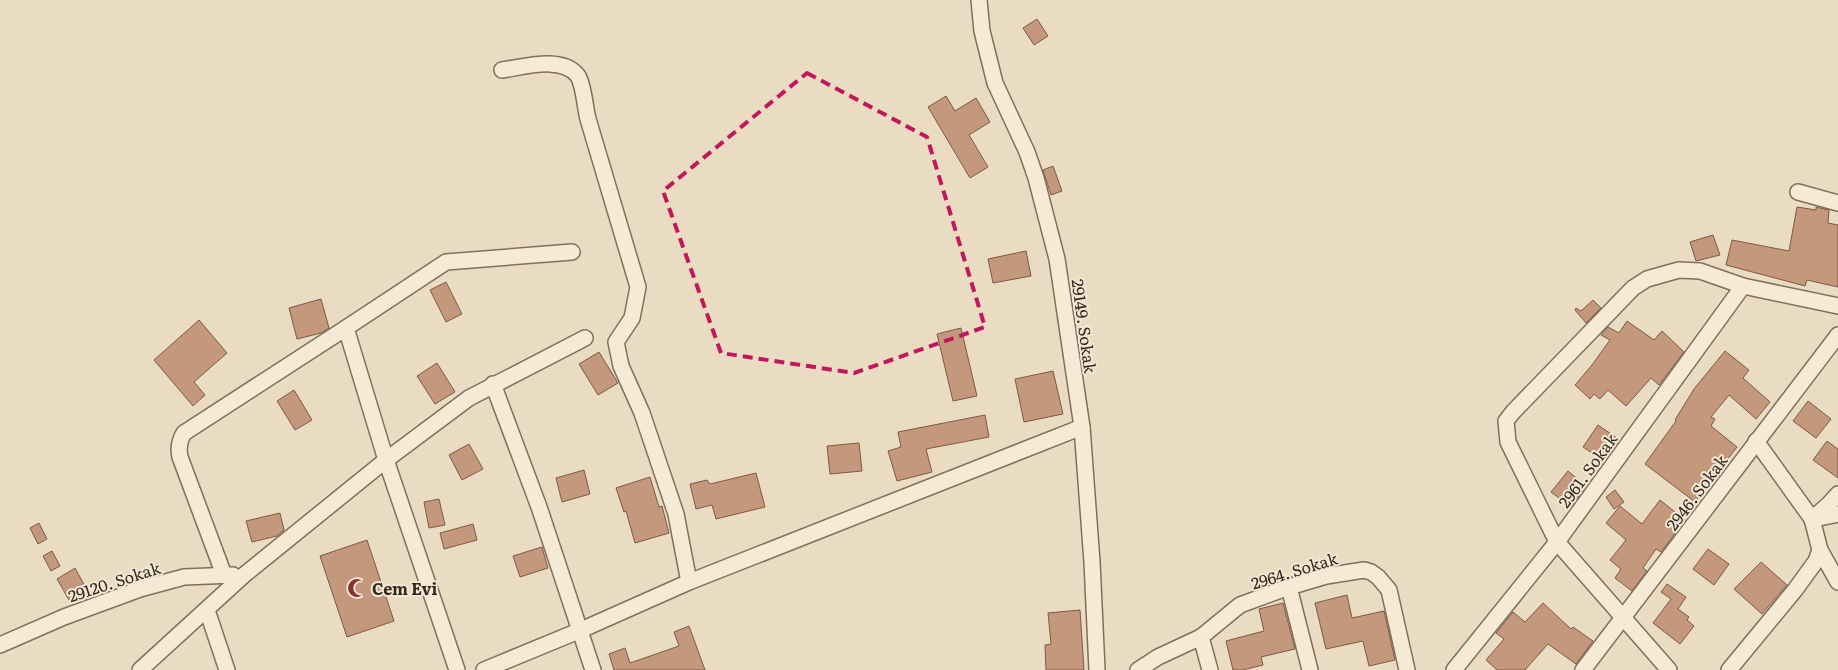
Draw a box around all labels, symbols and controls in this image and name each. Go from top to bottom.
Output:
street label: 29149. Sokak [1067,277,1104,375]
street label: 2961. Sokak [1552,428,1622,512]
street label: 2946. Sokak [1660,449,1733,535]
street label: 2964. Sokak [1248,545,1340,595]
street label: 29120. Sokak [65,555,163,607]
place label: Cem Evi [372,576,438,600]
mosque icon: Cem Evi [346,577,368,599]

